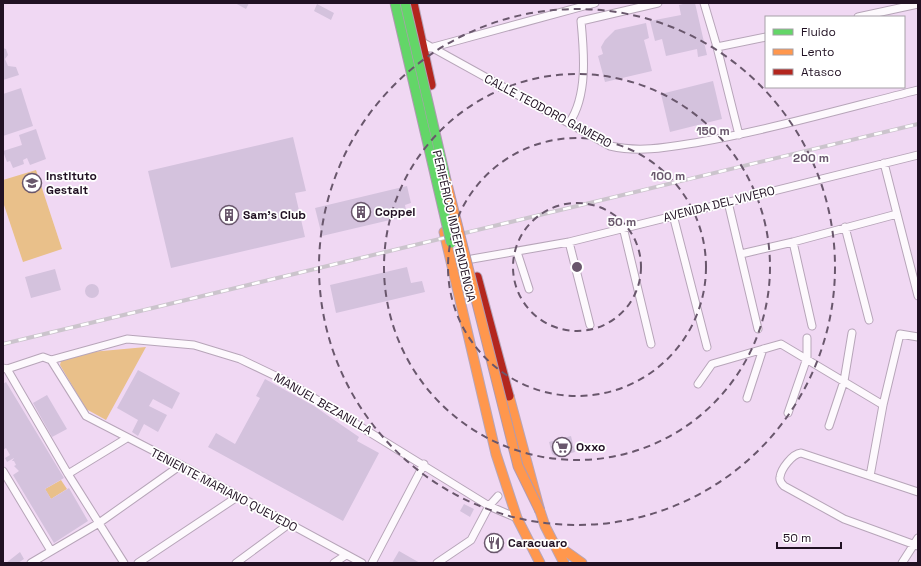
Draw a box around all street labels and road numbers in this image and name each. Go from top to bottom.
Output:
street label: CALLE TEODORO GAMERO [481,71,615,151]
street label: PERIFÉRICO INDEPENDENCIA [429,148,479,304]
street label: AVENIDA DEL VIVERO [662,182,776,226]
street label: MANUEL BEZANILLA [271,369,375,439]
street label: TENIENTE MARIANO QUEVEDO [148,444,300,536]

